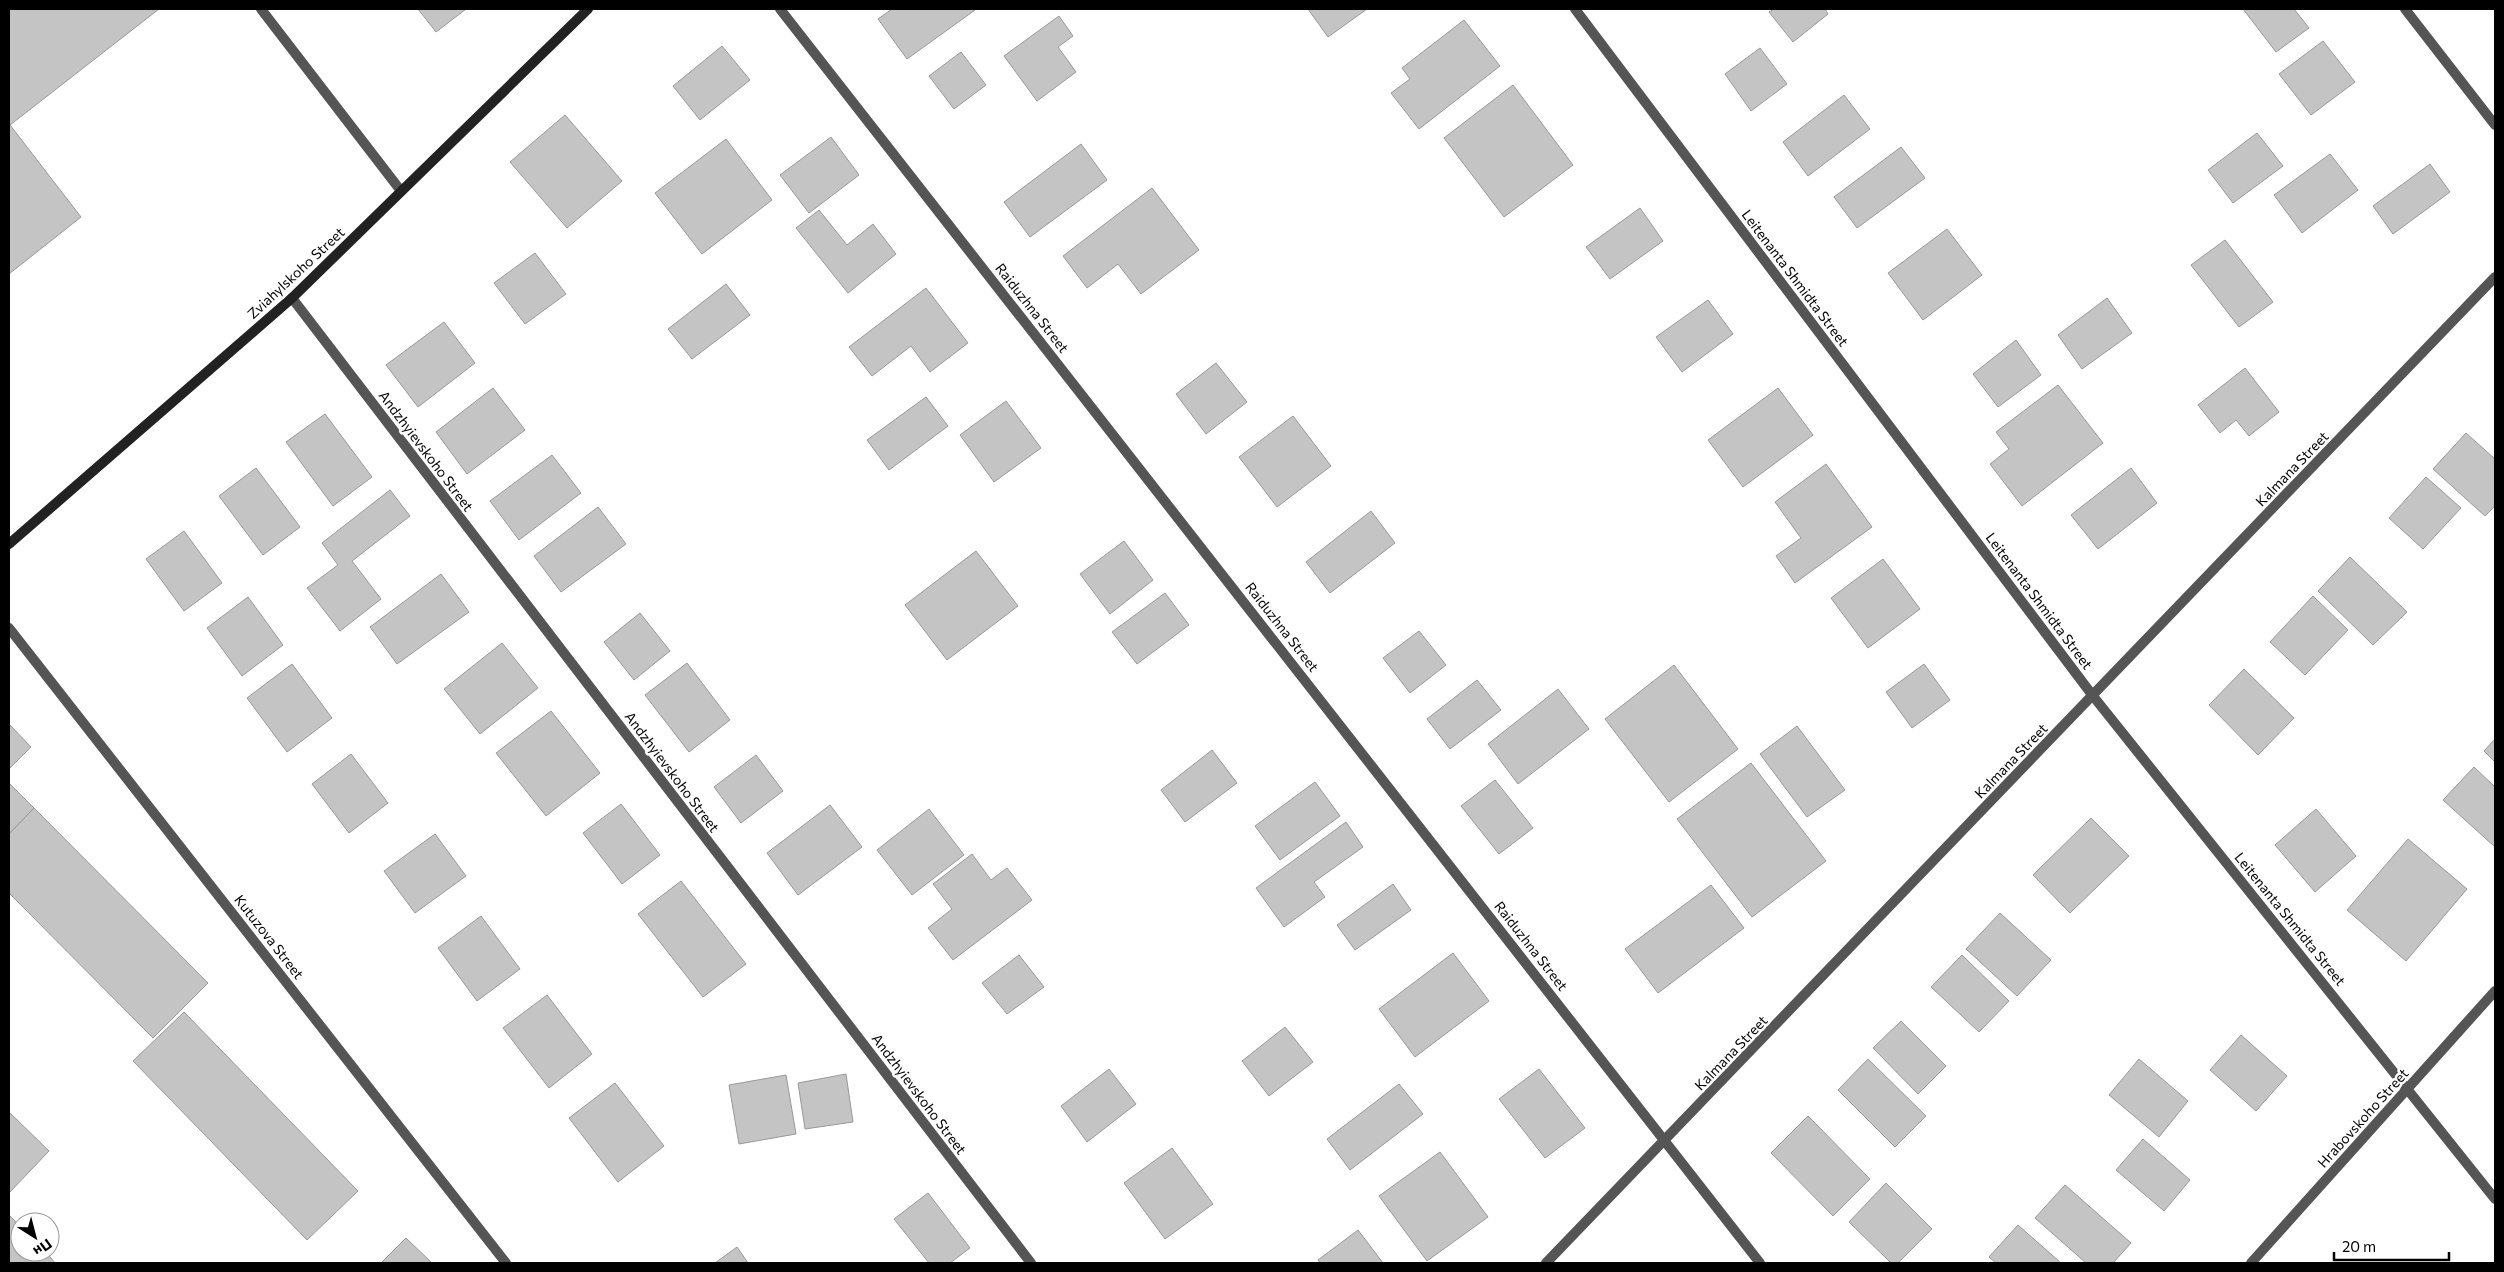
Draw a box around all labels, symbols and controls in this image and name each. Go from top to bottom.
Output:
street label: Leitenanta Shmidta Street [1738,206,1852,350]
street label: Zviahylskoho Street [244,223,348,322]
street label: Raiduzhna Street [992,260,1073,356]
street label: Andzhyievskoho Street [376,387,477,514]
street label: Kalmana Street [2252,428,2332,510]
street label: Leitenanta Shmidta Street [1982,529,2096,673]
street label: Raiduzhna Street [1242,579,1323,675]
street label: Andzhyievskoho Street [622,708,723,835]
street label: Kalmana Street [1971,720,2051,802]
street label: Leitenanta Shmidta Street [2231,849,2350,989]
street label: Kutuzova Street [231,891,308,982]
street label: Raiduzhna Street [1491,898,1572,994]
street label: Kalmana Street [1691,1012,1771,1094]
street label: Andzhyievskoho Street [869,1030,970,1157]
street label: Hrabovskoho Street [2314,1064,2412,1171]
north arrow [10,1212,60,1262]
scale bar [2334,1230,2449,1262]
text: Пн [30,1236,55,1260]
text: 20 m [2342,1237,2376,1255]

